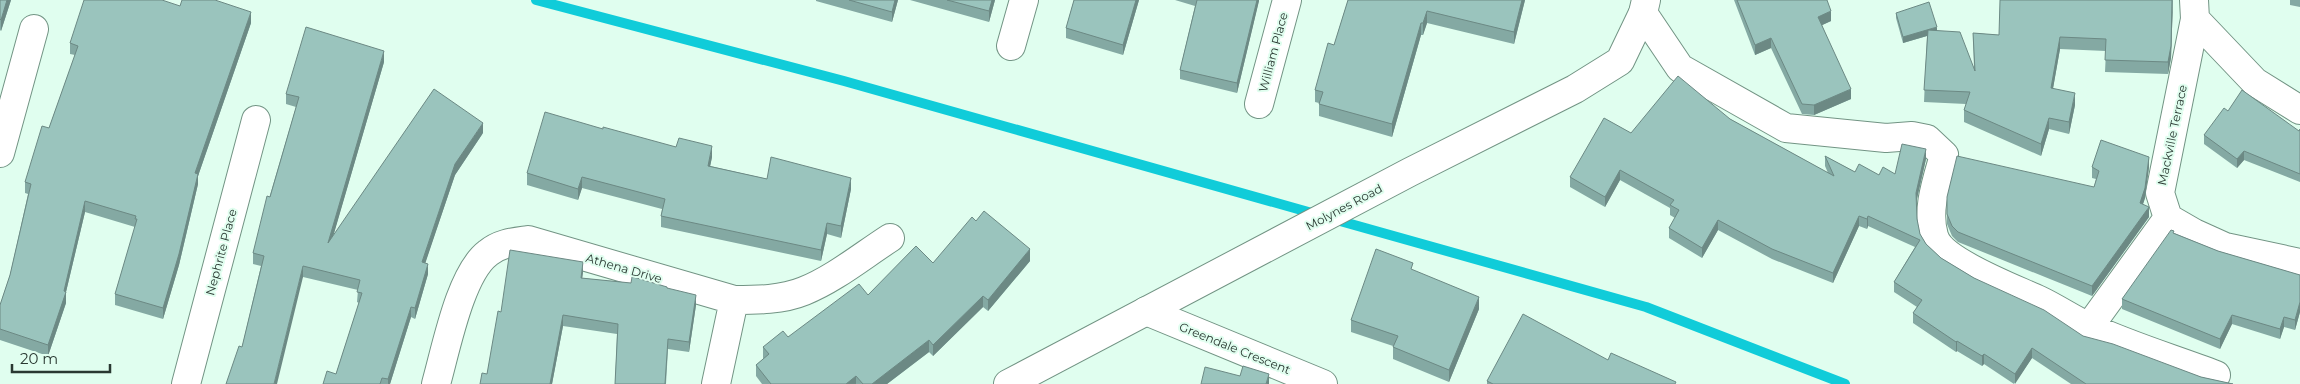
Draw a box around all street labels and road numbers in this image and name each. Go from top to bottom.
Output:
street label: William Place [1255,11,1291,93]
street label: Mackville Terrace [2154,83,2190,187]
street label: Molynes Road [1303,181,1385,233]
street label: Nephrite Place [202,207,240,297]
street label: Athena Drive [584,250,664,286]
street label: Greendale Crescent [1177,319,1293,377]

